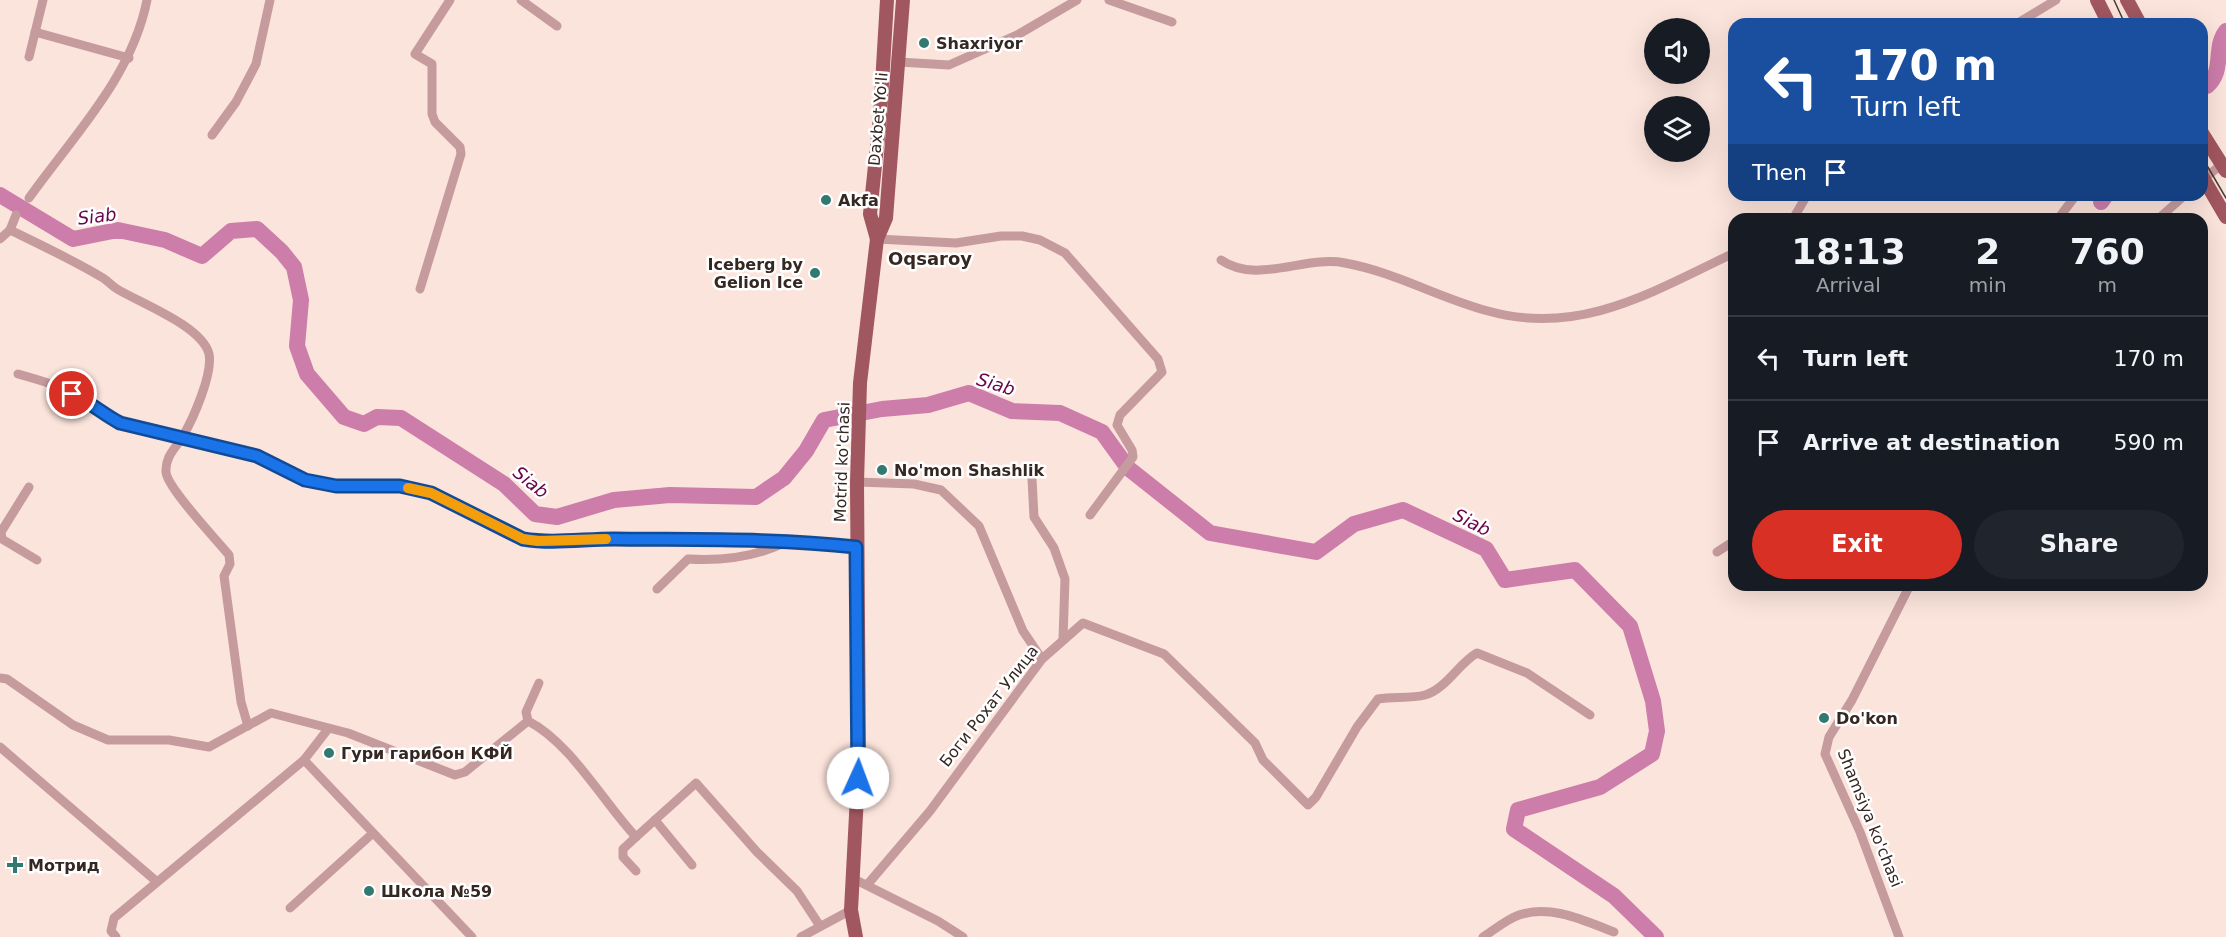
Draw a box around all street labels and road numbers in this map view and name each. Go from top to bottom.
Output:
street label: Daxbet Yo'li [864,72,892,166]
street label: Motrid ko'chasi [830,401,854,523]
street label: Боги Рохат Улица [936,642,1042,770]
street label: Shamsiya ko'chasi [1834,746,1906,890]

